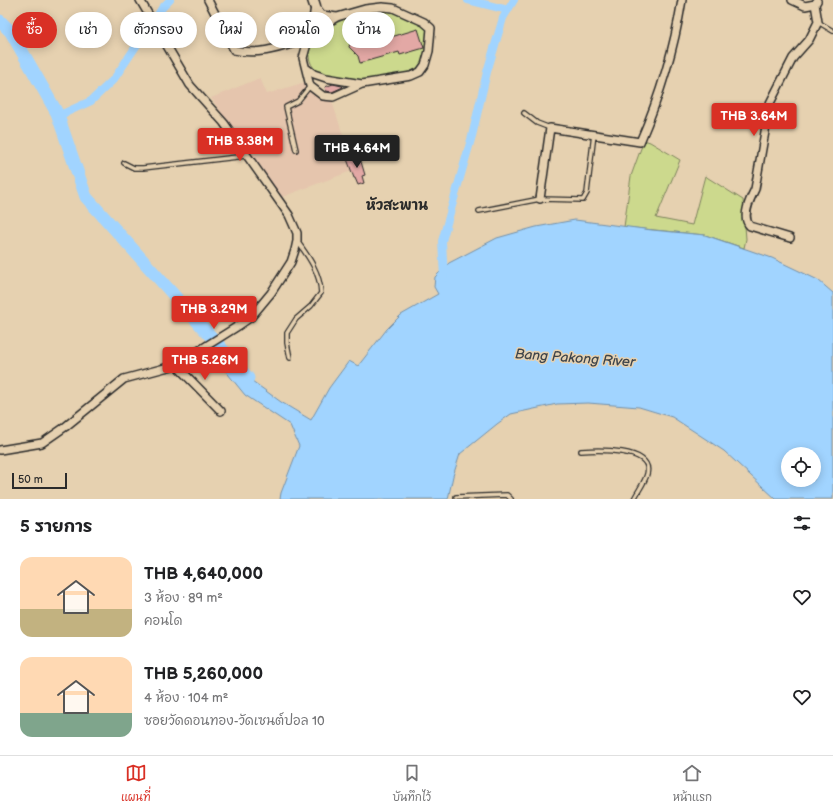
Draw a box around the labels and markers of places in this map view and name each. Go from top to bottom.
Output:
pin: THB 3.64M [708,103,800,137]
pin: THB 3.38M [194,128,286,162]
pin: THB 4.64M [311,135,403,169]
pin: THB 3.29M [168,296,260,330]
pin: THB 5.26M [159,347,251,381]

